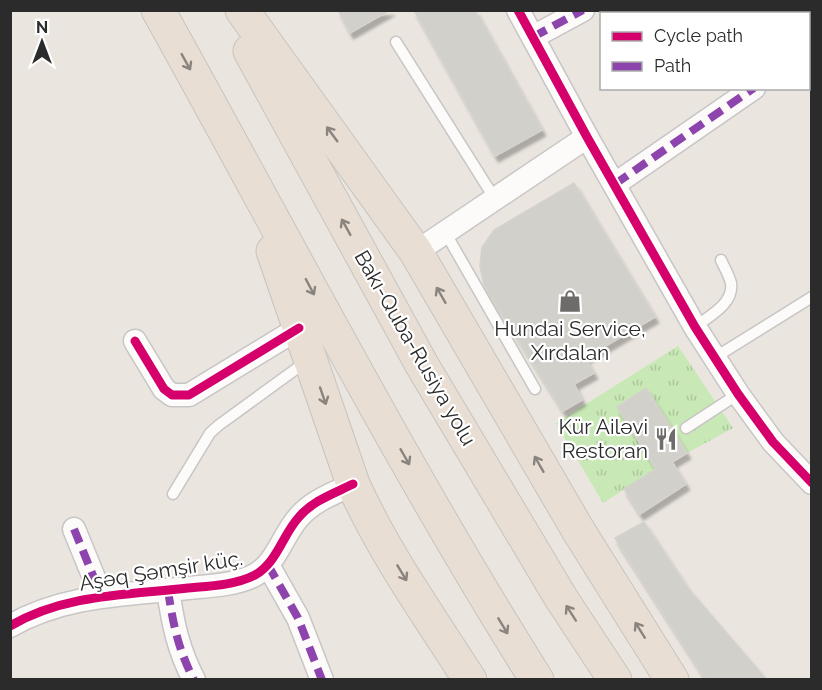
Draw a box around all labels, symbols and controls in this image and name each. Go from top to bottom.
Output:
north arrow [12,12,72,72]
legend [600,12,810,90]
text: N [36,18,48,37]
text: Cycle path [654,25,743,46]
one-way arrow [181,52,192,70]
text: Path [654,55,691,76]
one-way arrow [326,126,338,142]
one-way arrow [340,219,352,236]
street label: Bakı-Quba-Rusiya yolu [349,246,482,450]
one-way arrow [304,278,316,295]
one-way arrow [435,287,447,304]
shop icon: Hundai Service, Xırdalan [557,288,583,314]
place label: Hundai Service, Xırdalan [494,316,646,365]
one-way arrow [318,386,329,405]
place label: Kür Ailəvi Restoran [559,414,648,463]
restaurant icon: Kür Ailəvi Restoran [653,426,679,452]
one-way arrow [399,448,411,465]
one-way arrow [533,456,545,473]
street label: Aşəq Şəmşir küç. [77,545,244,596]
one-way arrow [396,564,408,581]
one-way arrow [565,605,577,622]
one-way arrow [498,617,510,634]
one-way arrow [634,622,647,639]

